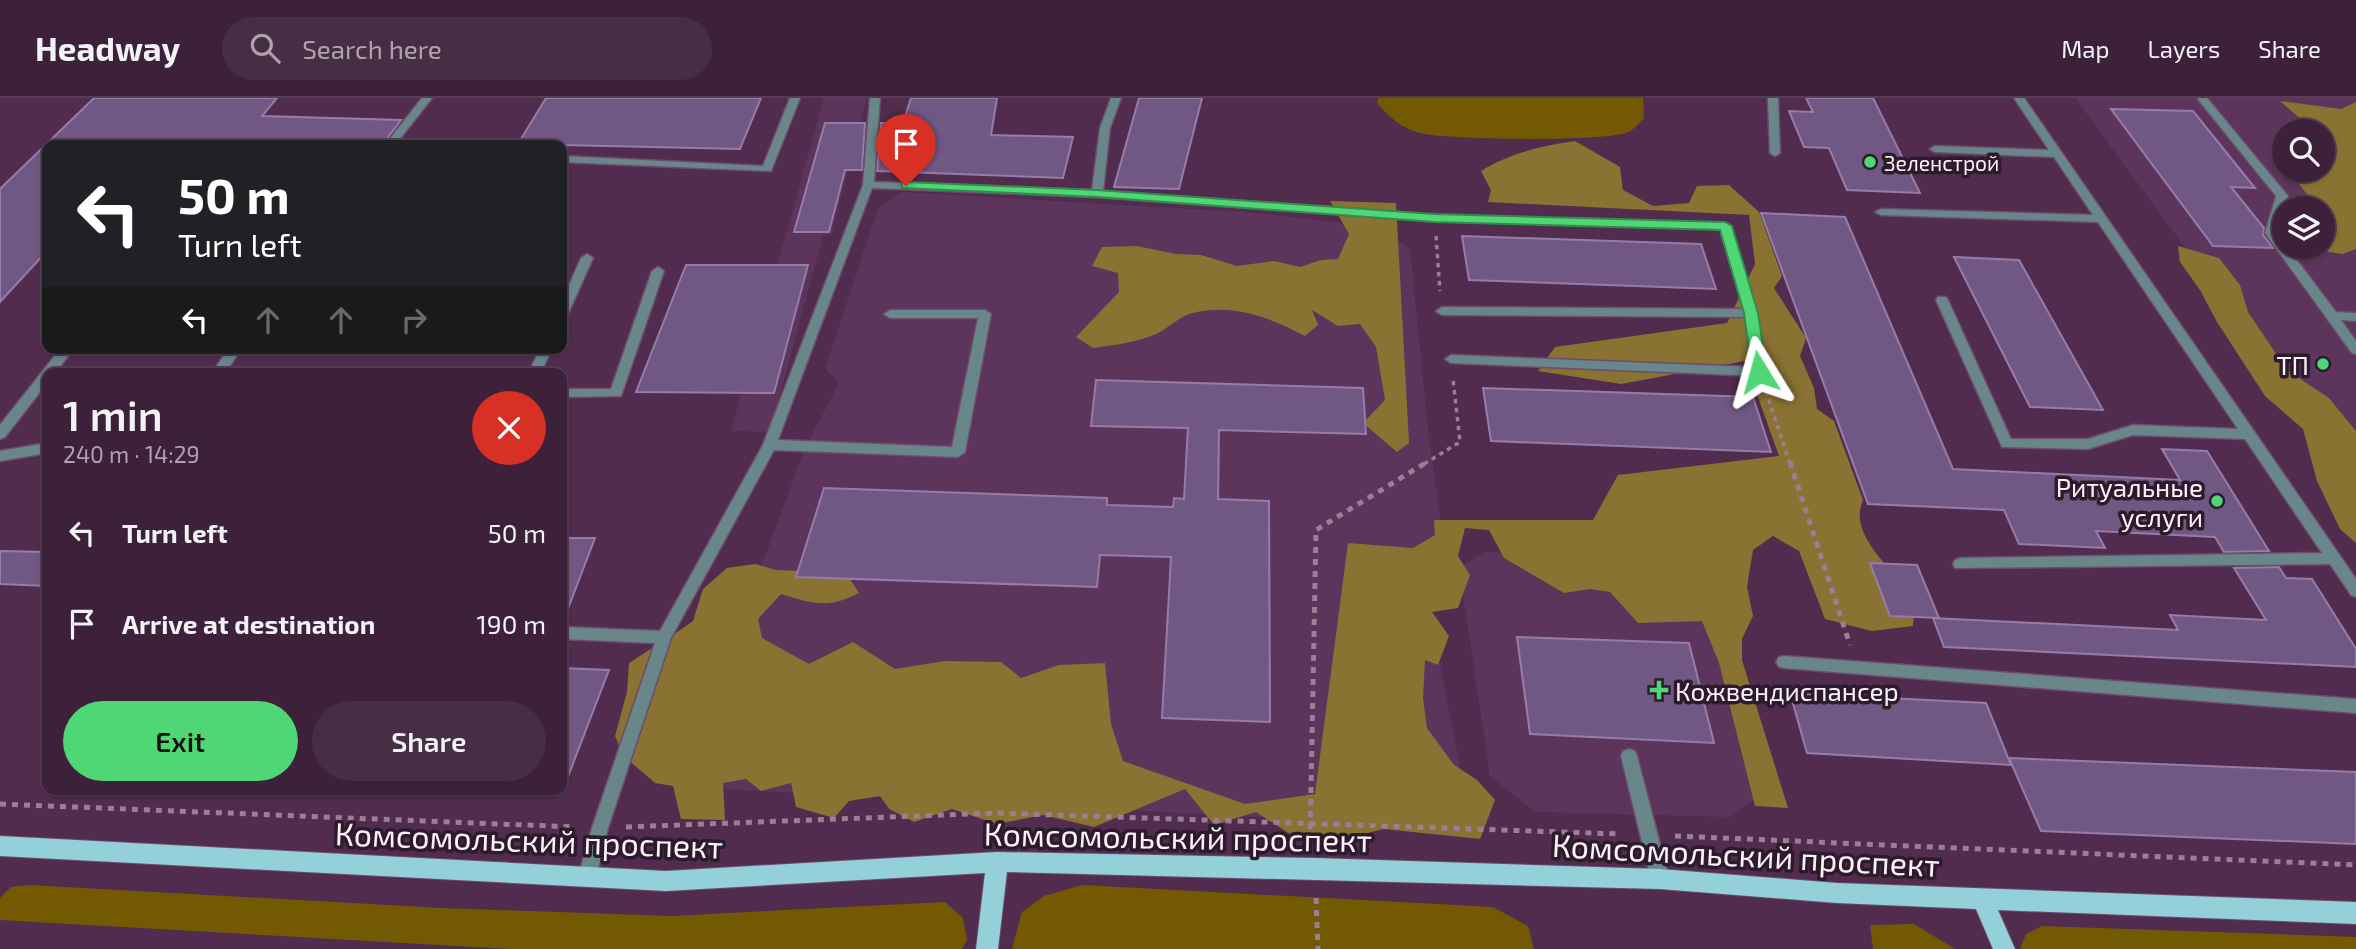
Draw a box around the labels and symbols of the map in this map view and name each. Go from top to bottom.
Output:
pin [876,114,936,186]
place label: Зеленстрой [1884,150,1999,175]
marker: Зеленстрой [1862,154,1878,170]
position arrow [1722,335,1796,409]
place label: ТП [2276,349,2309,380]
marker: ТП [2315,356,2331,372]
place label: Ритуальные услуги [2056,471,2203,533]
marker: Ритуальные услуги [2209,493,2225,509]
place label: Кожвендиспансер [1675,675,1899,706]
marker: Кожвендиспансер [1649,680,1669,700]
street label: Комсомольский проспект [334,813,724,865]
street label: Комсомольский проспект [984,814,1372,858]
street label: Комсомольский проспект [1551,825,1941,883]

